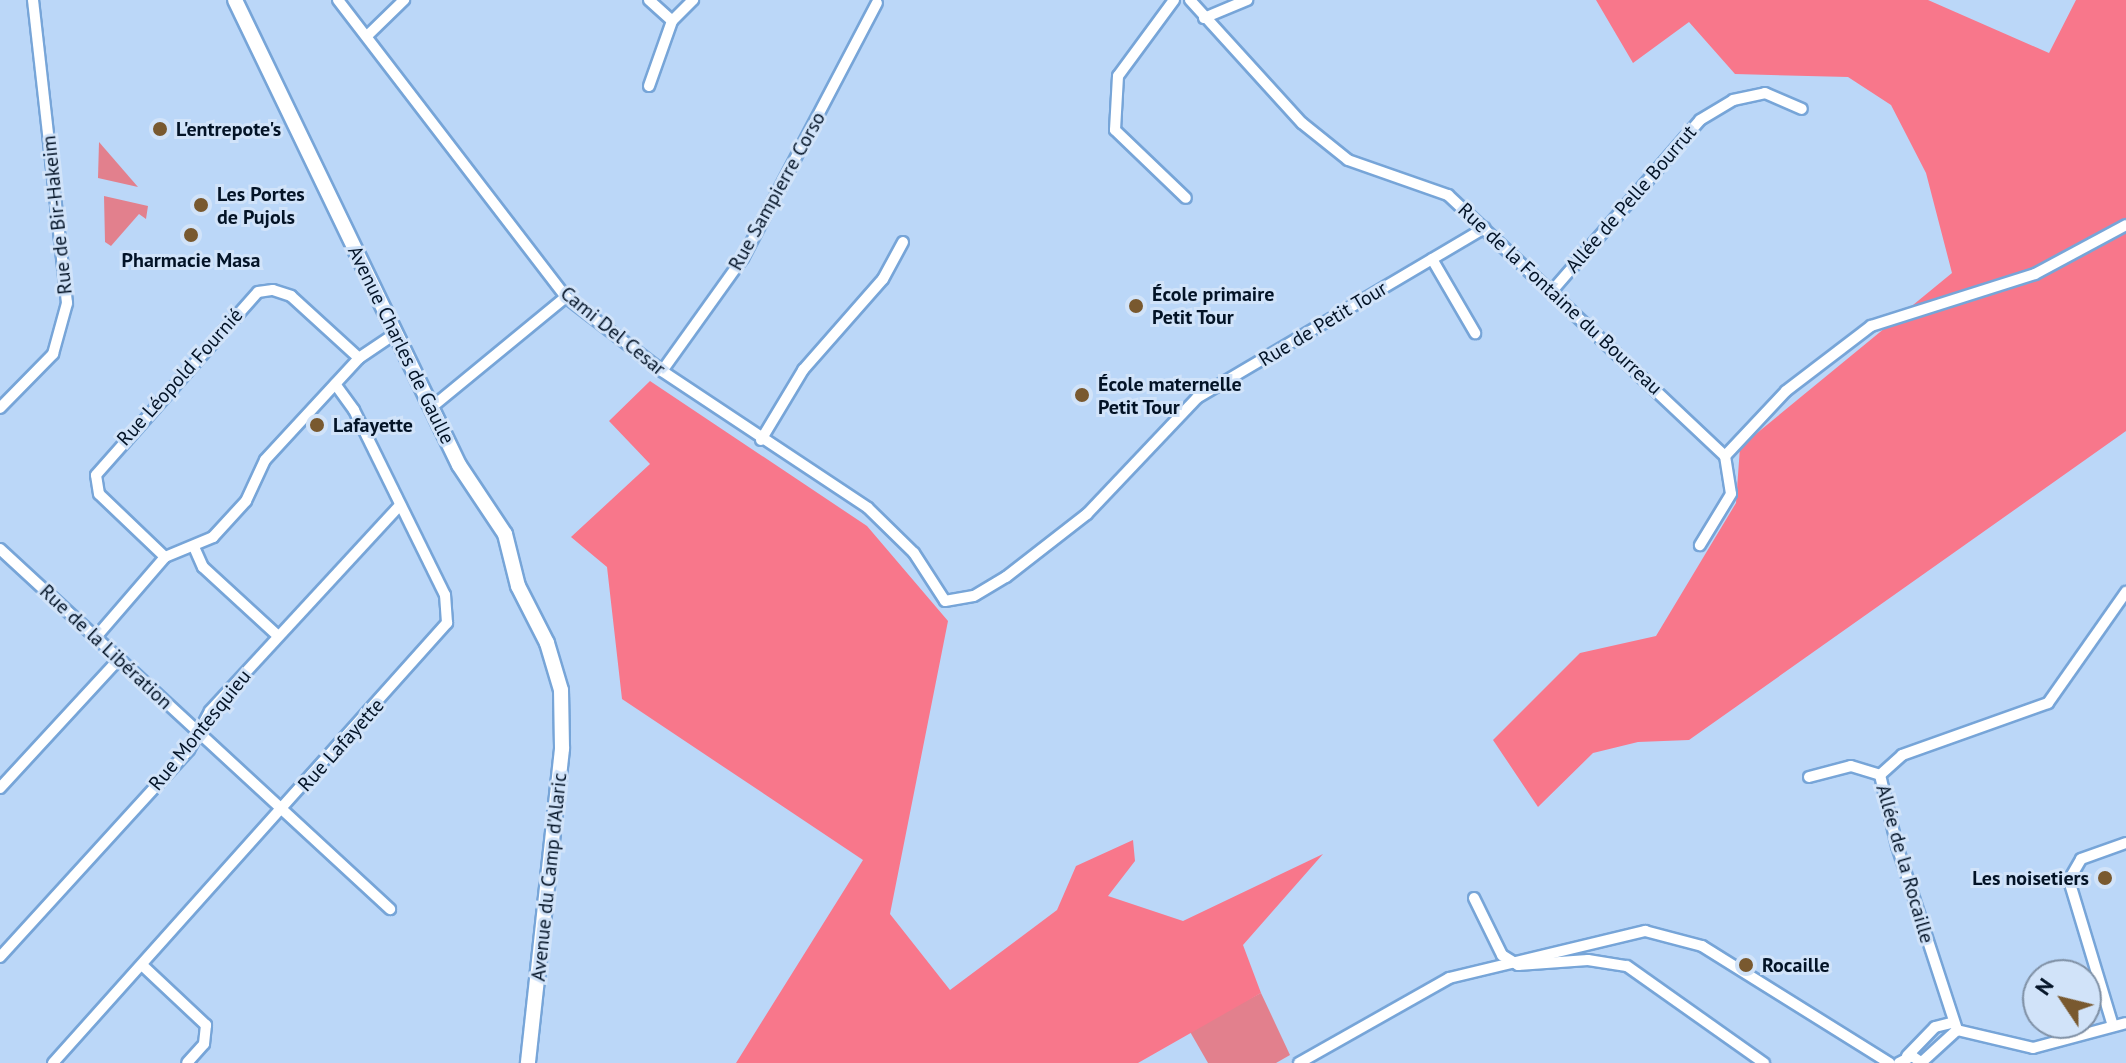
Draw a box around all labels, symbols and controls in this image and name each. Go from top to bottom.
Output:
street label: Rue Sampierre Corso [723,108,831,274]
place label: L'entrepote's [176,117,281,141]
marker: L'entrepote's [151,120,169,138]
street label: Allée de Pelle Bourrut [1561,120,1701,278]
street label: Rue de Bir-Hakeim [37,134,77,296]
place label: Les Portes de Pujols [217,182,305,229]
marker: Les Portes de Pujols [192,196,210,214]
street label: Rue de la Fontaine du Bourreau [1453,198,1667,400]
marker: Pharmacie Masa [182,226,200,244]
street label: Avenue Charles de Gaulle [343,242,459,448]
place label: Pharmacie Masa [122,248,260,272]
street label: Rue de Petit Tour [1254,276,1392,372]
street label: Cami Del Cesar [556,281,670,381]
place label: École primaire Petit Tour [1152,282,1274,329]
marker: École primaire Petit Tour [1127,297,1145,315]
street label: Rue Léopold Fournié [112,303,248,451]
place label: École maternelle Petit Tour [1098,372,1242,419]
marker: École maternelle Petit Tour [1073,386,1091,404]
place label: Lafayette [333,413,413,437]
marker: Lafayette [308,416,326,434]
street label: Rue de la Libération [35,579,177,715]
street label: Rue Montesquieu [144,665,256,795]
street label: Rue Lafayette [293,694,389,796]
street label: Avenue du Camp d'Alaric [526,772,572,982]
street label: Allée de la Rocaille [1871,782,1939,946]
place label: Les noisetiers [1972,866,2089,890]
marker: Les noisetiers [2096,869,2114,887]
place label: Rocaille [1762,953,1830,977]
marker: Rocaille [1737,956,1755,974]
north arrow [2022,959,2102,1039]
text: N [2028,972,2060,1000]

